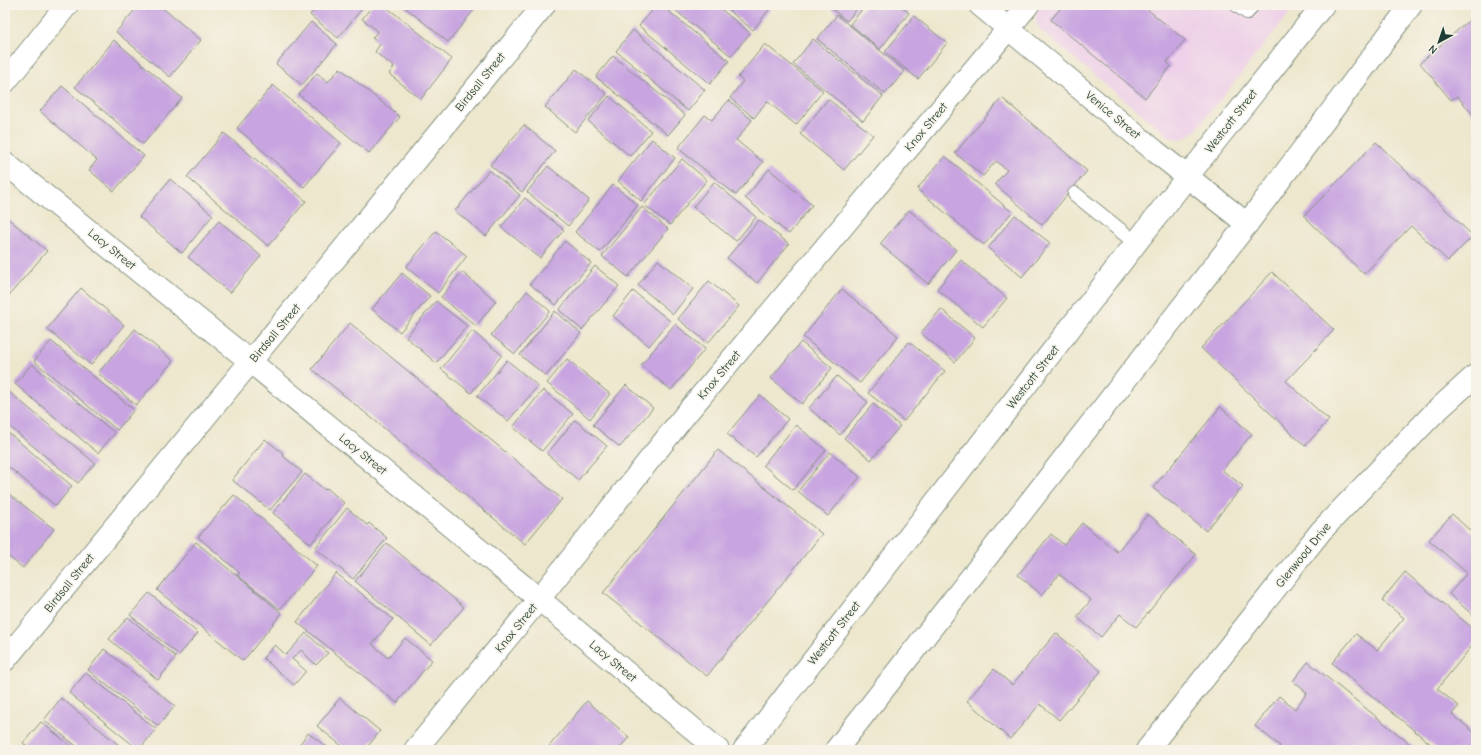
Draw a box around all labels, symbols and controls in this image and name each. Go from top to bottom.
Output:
north arrow [1419,22,1459,62]
text: N [1426,42,1440,57]
street label: Birdsall Street [452,49,508,114]
street label: Westcott Street [1202,86,1260,156]
street label: Venice Street [1083,88,1144,142]
street label: Knox Street [902,99,951,154]
street label: Lacy Street [85,226,139,273]
street label: Birdsall Street [247,301,304,365]
street label: Westcott Street [1004,342,1062,412]
street label: Knox Street [695,347,744,402]
street label: Lacy Street [336,431,390,478]
street label: Glenwood Drive [1272,520,1334,590]
street label: Birdsall Street [41,550,97,615]
street label: Westcott Street [805,598,863,668]
street label: Knox Street [492,600,540,655]
street label: Lacy Street [587,637,640,685]

